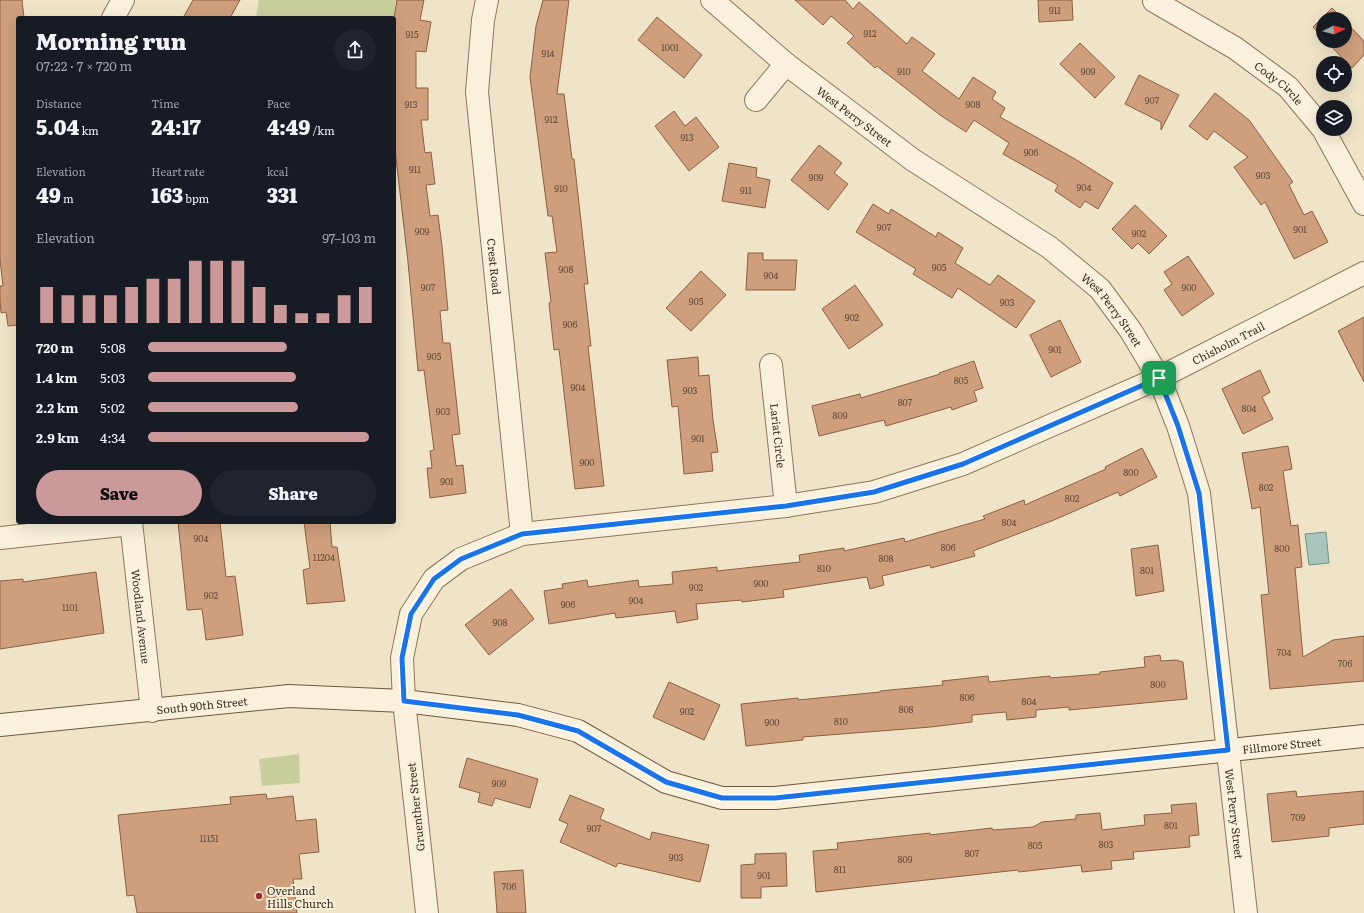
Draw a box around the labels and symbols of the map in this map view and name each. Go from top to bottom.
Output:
house number: 911 [1049,3,1061,17]
north arrow [1316,12,1352,48]
house number: 912 [864,26,877,40]
house number: 915 [406,27,419,41]
house number: 1001 [661,40,679,54]
house number: 914 [542,46,555,60]
street label: Cody Circle [1251,57,1308,108]
house number: 910 [897,64,911,78]
house number: 909 [1081,64,1096,78]
street label: West Perry Street [814,82,896,150]
house number: 907 [1145,93,1160,107]
house number: 913 [404,97,418,111]
house number: 908 [966,97,980,111]
house number: 912 [545,112,558,126]
house number: 913 [680,130,694,144]
house number: 906 [1024,145,1039,159]
house number: 911 [409,162,421,176]
house number: 903 [1256,168,1270,182]
house number: 909 [809,170,824,184]
house number: 904 [1077,180,1091,194]
house number: 910 [554,181,568,195]
house number: 911 [740,183,752,197]
house number: 907 [877,220,892,234]
house number: 901 [1293,222,1307,236]
house number: 909 [415,224,430,238]
house number: 902 [1132,226,1147,240]
street label: Crest Road [484,237,506,296]
house number: 905 [932,260,947,274]
house number: 908 [559,262,573,276]
house number: 904 [764,268,778,282]
street label: West Perry Street [1078,269,1147,350]
house number: 907 [421,280,436,294]
house number: 900 [1181,280,1197,294]
house number: 905 [689,294,704,308]
house number: 903 [1000,295,1014,309]
house number: 902 [845,310,860,324]
house number: 906 [563,317,578,331]
street label: Chisholm Trail [1189,317,1267,368]
house number: 901 [1048,342,1062,356]
house number: 905 [427,349,442,363]
pin [1142,361,1176,395]
house number: 805 [954,373,969,387]
house number: 904 [571,380,585,394]
house number: 903 [683,383,697,397]
house number: 807 [898,395,913,409]
house number: 804 [1241,401,1257,415]
street label: Lariat Circle [767,402,790,469]
house number: 903 [436,404,450,418]
house number: 809 [833,408,848,422]
house number: 901 [691,431,705,445]
house number: 900 [579,455,595,469]
house number: 800 [1123,465,1139,479]
house number: 901 [440,474,454,488]
house number: 802 [1259,480,1274,494]
house number: 802 [1065,491,1080,505]
house number: 804 [1001,515,1017,529]
house number: 904 [194,531,208,545]
house number: 806 [941,540,956,554]
house number: 800 [1274,541,1290,555]
house number: 11204 [313,550,335,564]
house number: 808 [878,551,894,565]
house number: 810 [817,561,831,575]
house number: 801 [1140,563,1154,577]
street label: Woodland Avenue [128,568,155,665]
house number: 900 [753,576,769,590]
house number: 902 [689,580,704,594]
house number: 902 [204,588,219,602]
house number: 904 [629,593,643,607]
house number: 906 [561,597,576,611]
house number: 1101 [62,600,78,614]
house number: 908 [493,615,507,629]
house number: 704 [1277,645,1291,659]
house number: 706 [1338,656,1352,670]
house number: 800 [1150,677,1166,691]
house number: 806 [960,690,975,704]
street label: South 90th Street [156,692,249,717]
house number: 804 [1021,694,1037,708]
house number: 808 [898,702,914,716]
house number: 902 [680,704,695,718]
house number: 810 [834,714,848,728]
house number: 900 [764,715,780,729]
street label: Fillmore Street [1242,733,1322,757]
street label: Gruenther Street [402,761,428,852]
street label: West Perry Street [1222,768,1248,860]
house number: 909 [492,776,507,790]
house number: 709 [1291,810,1306,824]
house number: 801 [1164,818,1178,832]
house number: 907 [587,821,602,835]
house number: 11151 [199,831,219,845]
house number: 803 [1099,837,1114,851]
house number: 805 [1028,838,1043,852]
house number: 807 [965,846,980,860]
house number: 903 [669,850,683,864]
house number: 809 [898,852,913,866]
house number: 811 [834,862,846,876]
house number: 901 [757,868,771,882]
house number: 706 [502,879,516,893]
place label: Overland Hills Church [267,882,334,911]
marker: Overland Hills Church [254,891,264,901]

